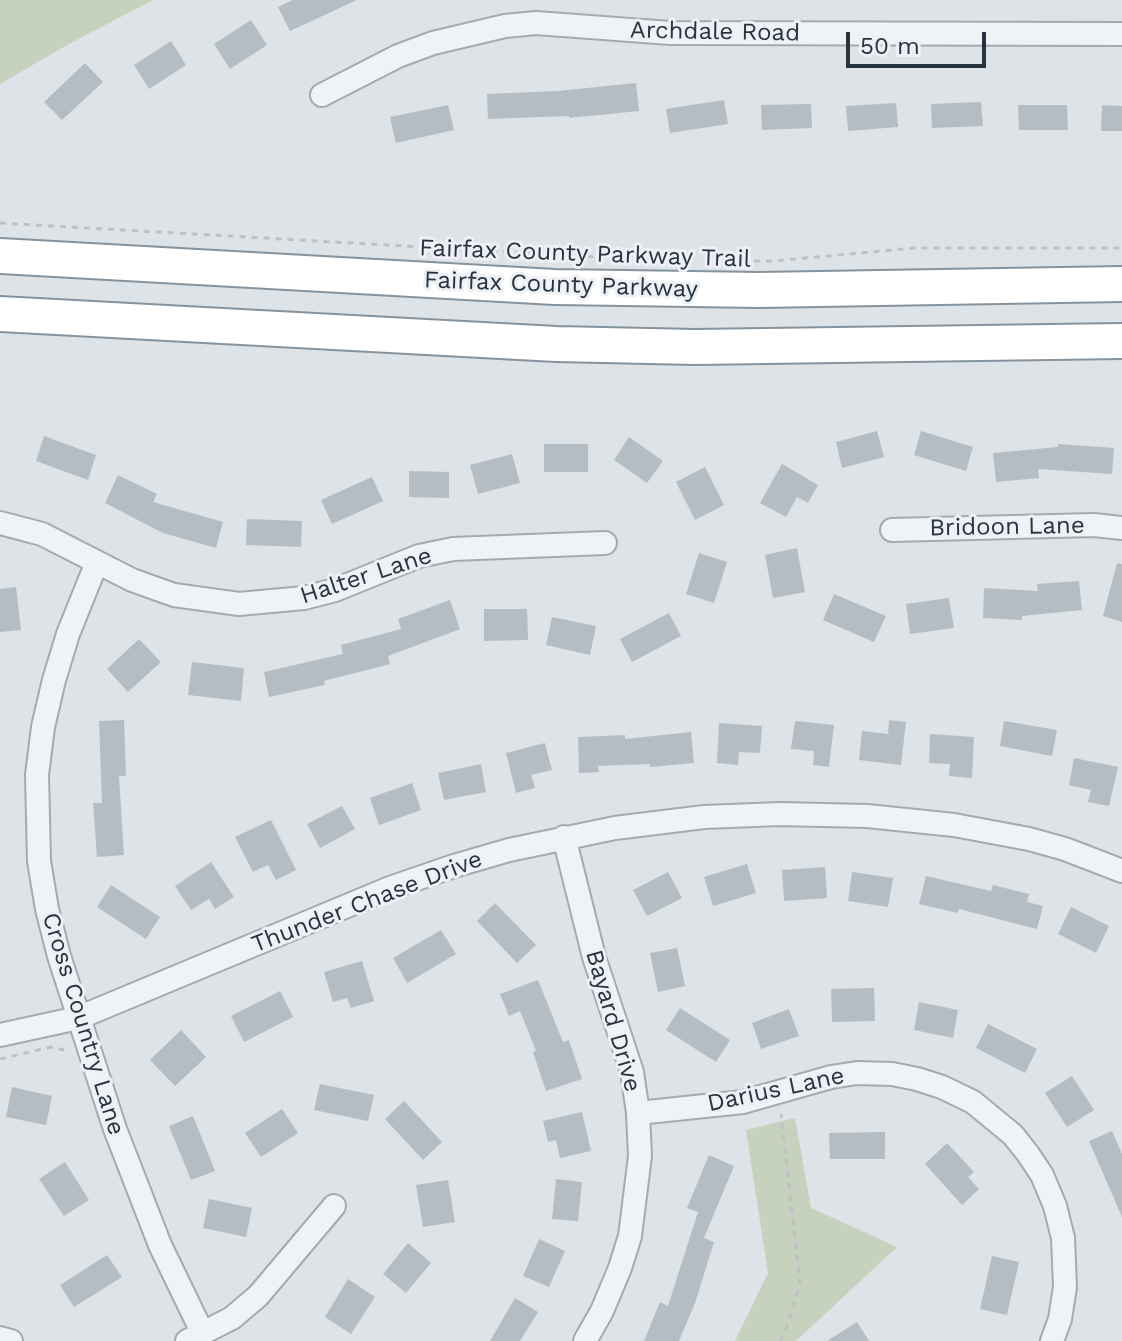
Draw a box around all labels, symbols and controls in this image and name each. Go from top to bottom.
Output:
street label: Archdale Road [630,16,800,48]
scale bar [850,16,990,66]
text: 50 m [860,32,920,60]
street label: Fairfax County Parkway Trail [419,234,751,274]
street label: Fairfax County Parkway [424,266,698,304]
street label: Bridoon Lane [929,511,1085,543]
street label: Halter Lane [297,541,435,611]
street label: Thunder Chase Drive [248,845,486,959]
street label: Cross Country Lane [35,909,131,1139]
street label: Bayard Drive [579,947,647,1095]
street label: Darius Lane [705,1061,847,1119]

